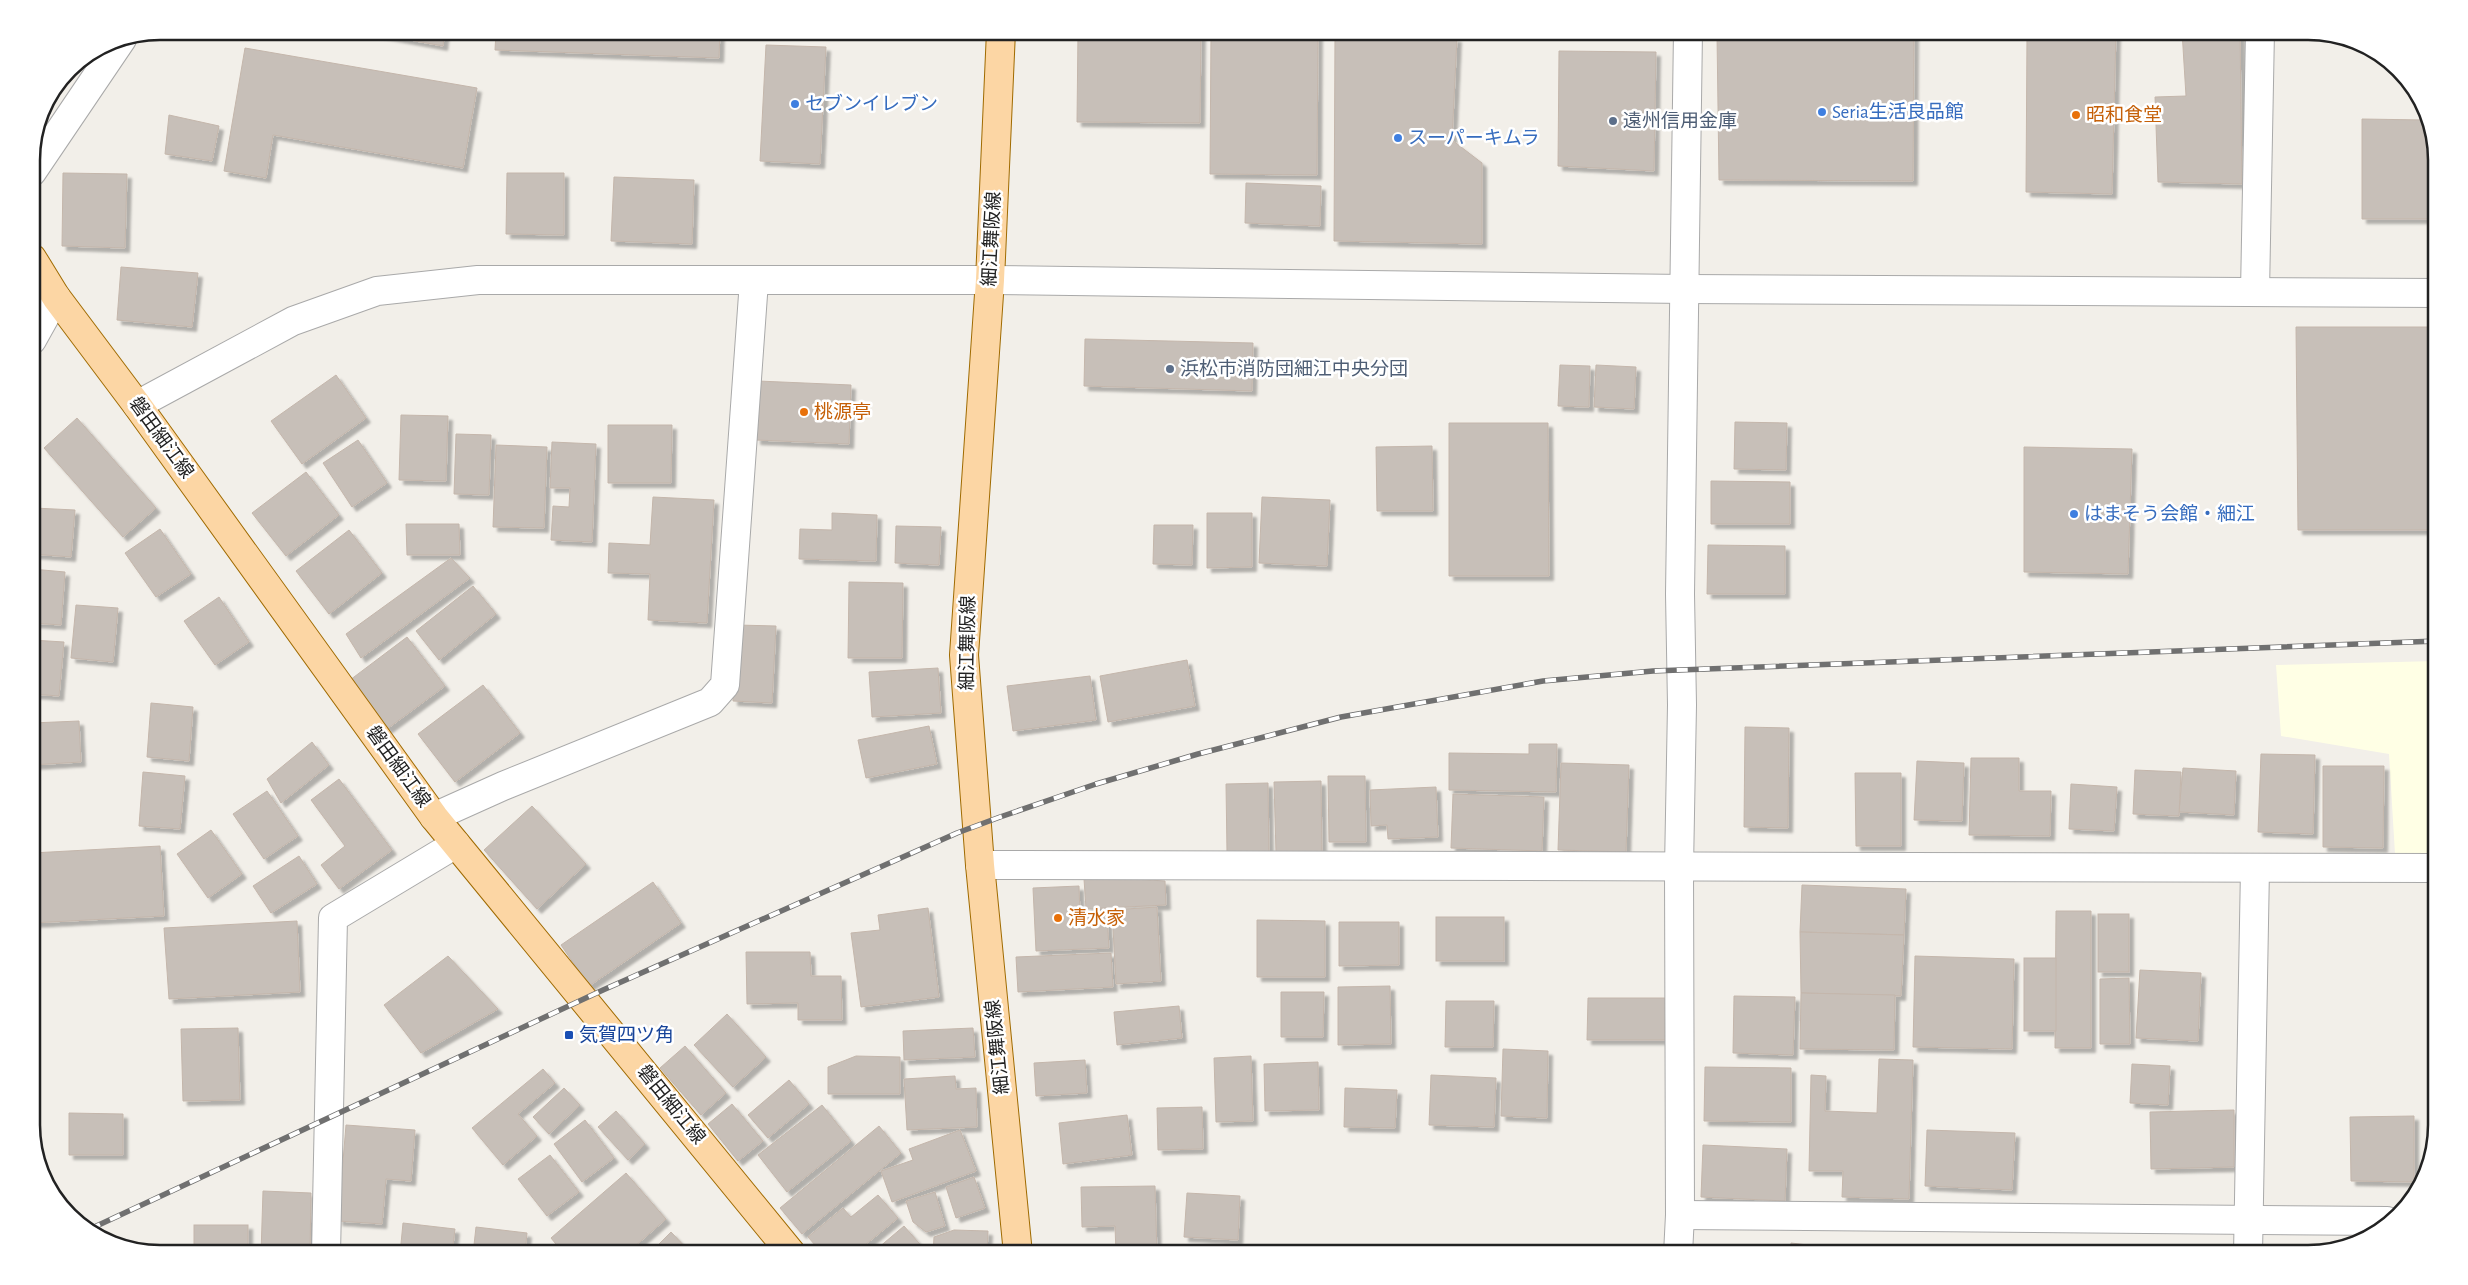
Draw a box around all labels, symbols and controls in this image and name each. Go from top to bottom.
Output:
place label: セブンイレブン [805,93,938,114]
marker: セブンイレブン [789,98,801,110]
place label: Seria生活良品館 [1832,102,1964,122]
place label: 昭和食堂 [2086,105,2162,125]
marker: Seria生活良品館 [1816,106,1828,118]
marker: 昭和食堂 [2070,109,2082,121]
place label: 遠州信用金庫 [1623,110,1737,131]
marker: 遠州信用金庫 [1607,115,1619,127]
place label: スーパーキムラ [1408,128,1540,148]
marker: スーパーキムラ [1392,132,1404,144]
street label: 細江舞阪線 [979,191,1004,287]
place label: 浜松市消防団細江中央分団 [1180,358,1408,379]
marker: 浜松市消防団細江中央分団 [1164,363,1176,375]
street label: 磐田細江線 [125,393,198,482]
place label: 桃源亭 [814,402,871,422]
marker: 桃源亭 [798,406,810,418]
place label: はまそう会館・細江 [2084,504,2255,524]
marker: はまそう会館・細江 [2068,508,2080,520]
street label: 細江舞阪線 [957,595,978,691]
street label: 磐田細江線 [362,722,435,811]
place label: 清水家 [1068,907,1125,928]
marker: 清水家 [1052,912,1064,924]
street label: 細江舞阪線 [983,999,1012,1095]
place label: 気賀四ツ角 [579,1024,674,1045]
marker: 気賀四ツ角 [563,1029,575,1041]
street label: 磐田細江線 [634,1061,710,1148]

